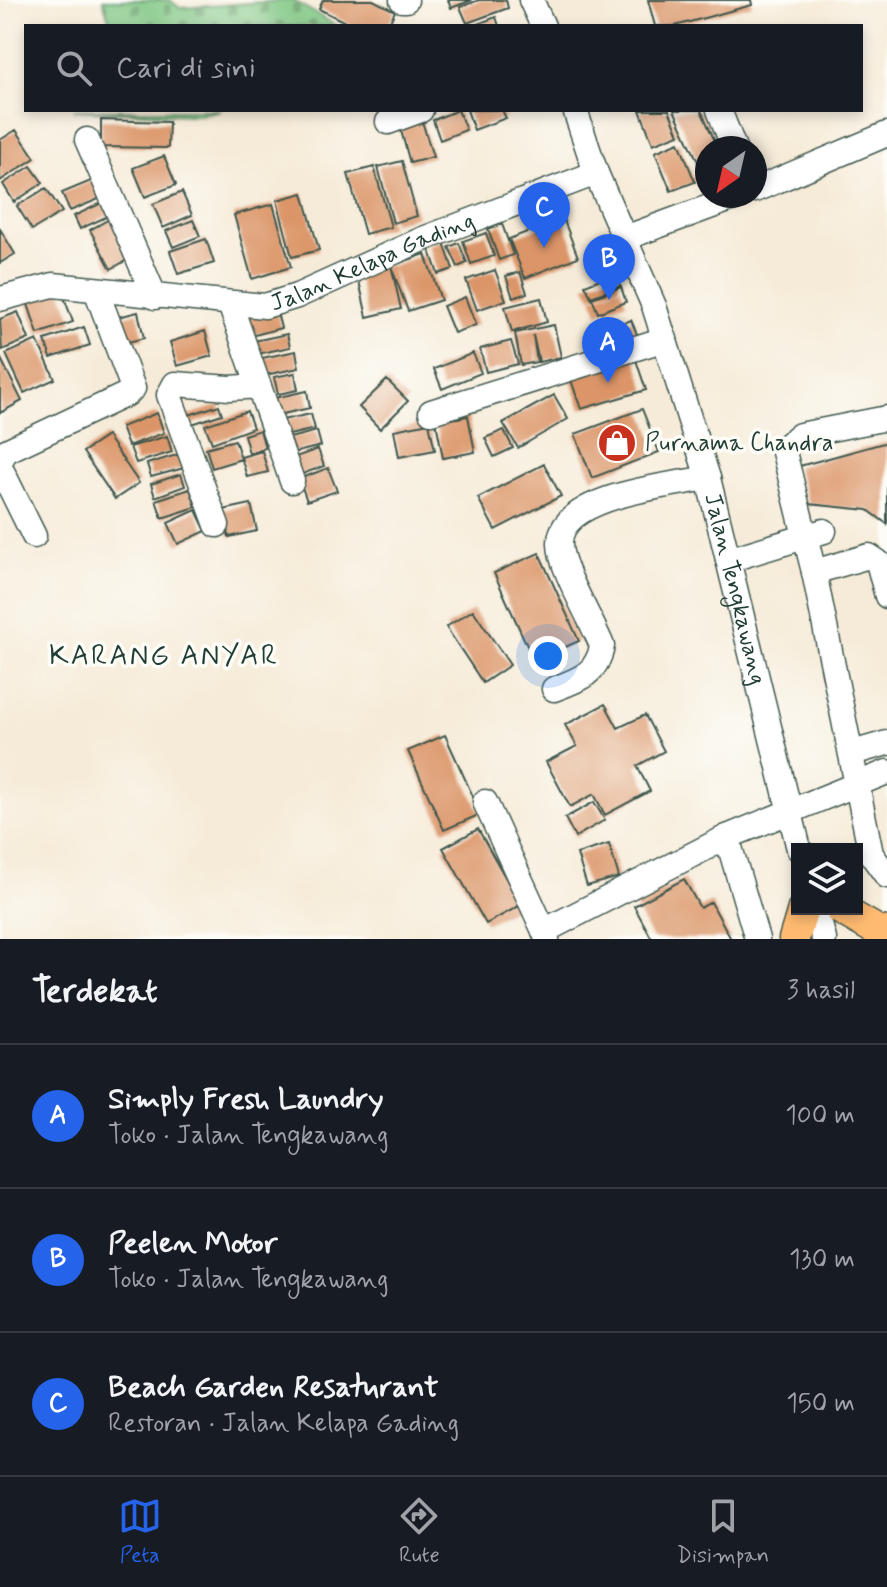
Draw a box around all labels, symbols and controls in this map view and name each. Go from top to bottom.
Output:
search box [24,24,863,112]
icon: search [52,46,96,90]
text: Cari di sini [116,49,256,88]
north arrow [695,136,767,208]
pin: C [518,182,570,248]
street label: Jalan Kelapa Gading [267,205,479,319]
pin: B [583,234,635,300]
pin: A [582,317,634,383]
shop icon: Purnama Chandra [596,422,638,464]
place label: Purnama Chandra [645,428,834,459]
street label: Jalan Tengkawang [697,490,774,688]
your location [528,636,568,676]
district label: KARANG ANYAR [49,638,279,675]
map controls [791,843,863,915]
button: layers [791,843,863,915]
text: Terdekat [32,969,158,1014]
text: 3 hasil [787,974,855,1008]
text: Simply Fresh Laundry [108,1080,383,1119]
text: A [49,1099,67,1133]
text: 100 m [785,1099,855,1133]
text: Toko · Jalan Tengkawang [108,1119,389,1153]
text: Peelen Motor [108,1224,278,1263]
text: B [50,1243,66,1277]
text: 130 m [789,1243,855,1277]
text: Toko · Jalan Tengkawang [108,1263,389,1297]
text: Beach Garden Resaturant [108,1368,438,1407]
text: C [49,1387,67,1421]
text: 150 m [786,1387,855,1421]
text: Restoran · Jalan Kelapa Gading [108,1407,459,1441]
tab: Peta [118,1494,162,1570]
tab: Rute [397,1494,441,1570]
tab: Disimpan [677,1494,769,1570]

